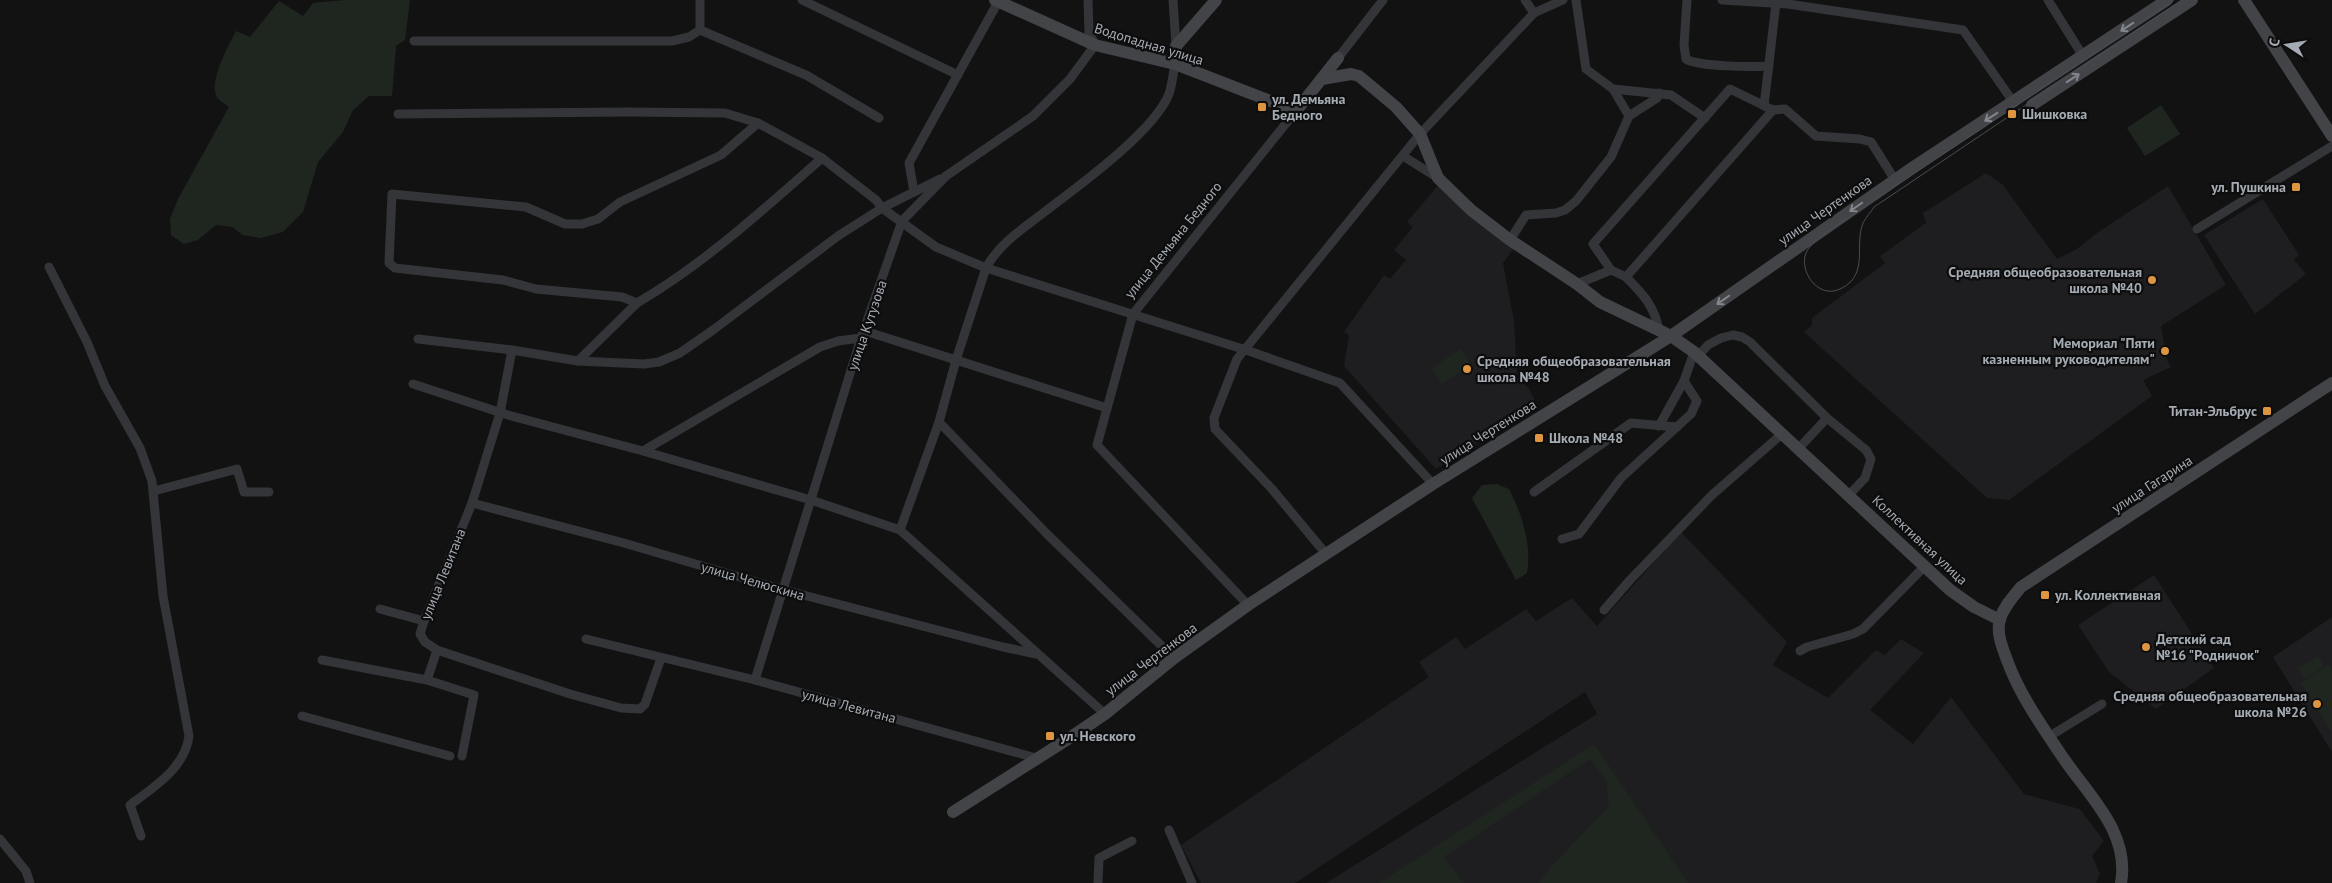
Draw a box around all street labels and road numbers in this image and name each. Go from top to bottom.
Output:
street label: Водопадная улица [1092,19,1206,69]
street label: улица Чертенкова [1775,171,1875,249]
street label: улица Демьяна Бедного [1120,178,1226,302]
street label: улица Кутузова [843,278,891,372]
street label: улица Чертенкова [1436,395,1540,469]
street label: улица Гагарина [2108,451,2196,517]
street label: Коллективная улица [1869,491,1971,589]
street label: улица Левитана [417,526,469,622]
street label: улица Челюскина [699,558,807,604]
street label: улица Чертенкова [1102,619,1201,699]
street label: улица Левитана [800,685,898,727]

